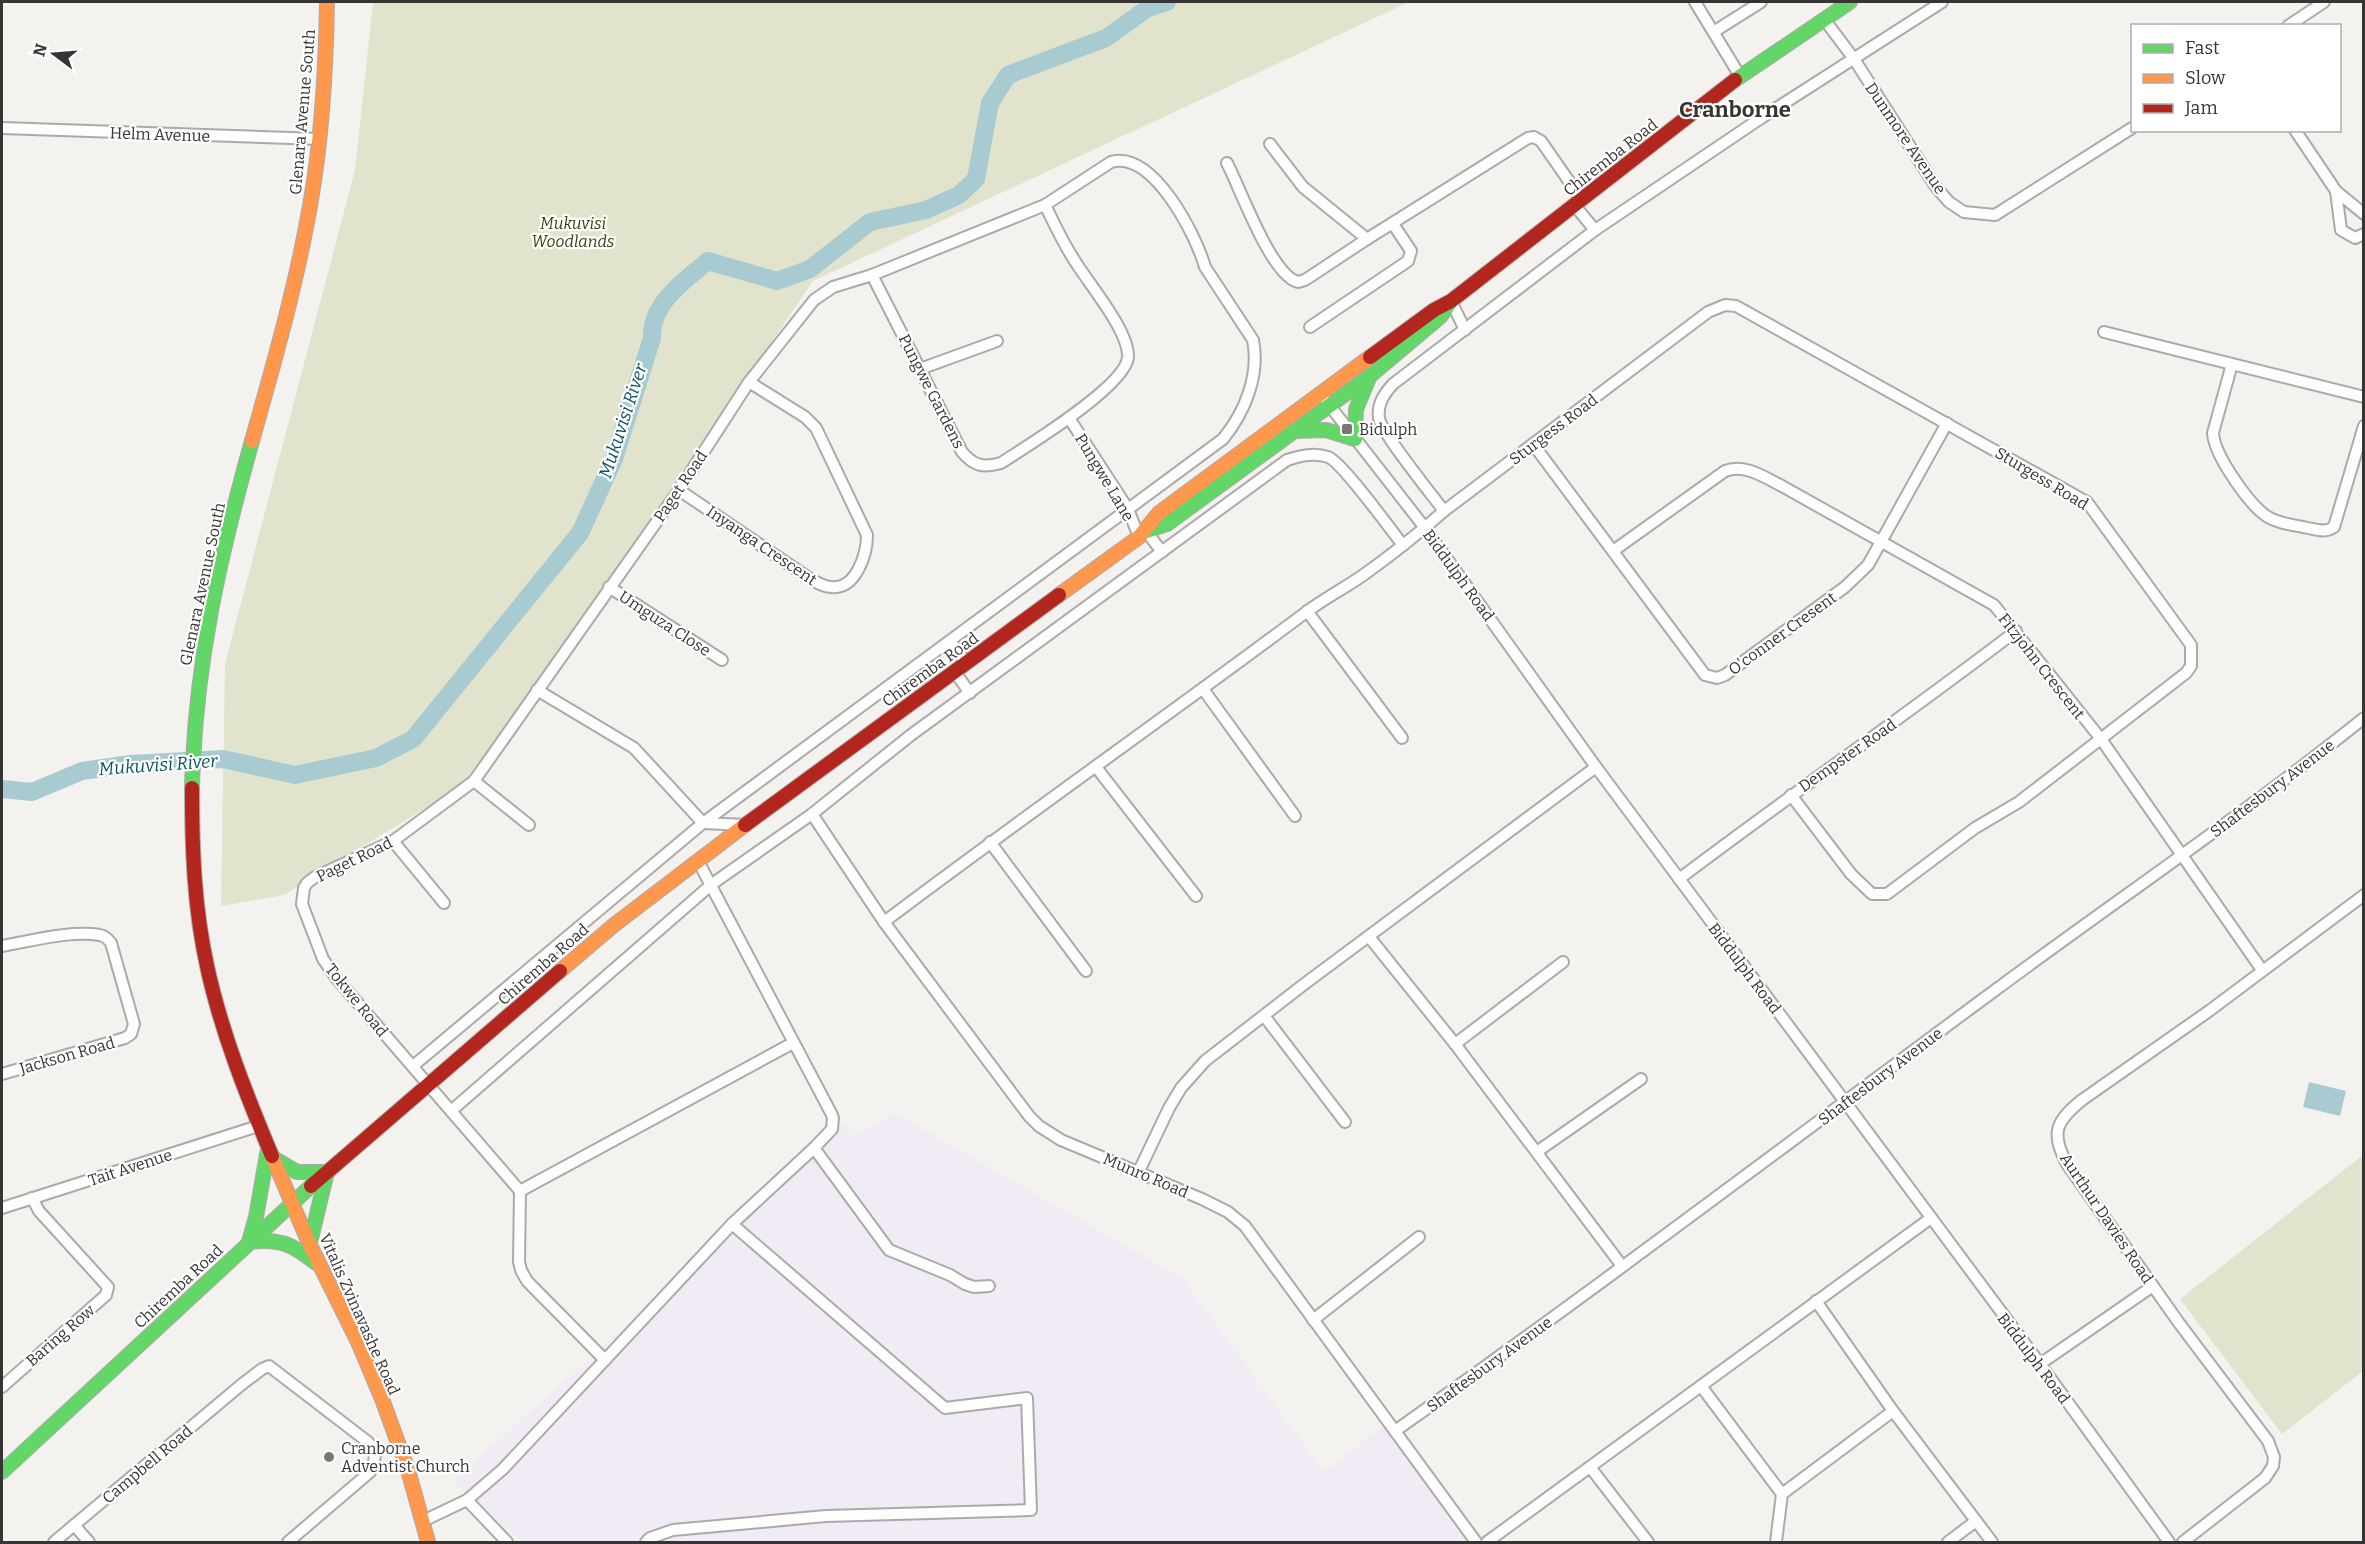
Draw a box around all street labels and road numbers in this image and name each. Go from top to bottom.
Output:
street label: Glenara Avenue South [286,29,319,196]
street label: Dunmore Avenue [1861,79,1950,198]
street label: Chiremba Road [1559,114,1662,200]
street label: Helm Avenue [109,123,211,146]
street label: Pungwe Gardens [895,331,969,452]
street label: Sturgess Road [1505,390,1602,469]
street label: Pungwe Lane [1071,430,1138,525]
street label: Sturgess Road [1992,443,2092,514]
street label: Paget Road [650,447,711,526]
street label: Glenara Avenue South [176,501,229,667]
street label: Inyanga Crescent [703,502,820,589]
street label: Biddulph Road [1419,526,1498,625]
street label: Umguza Close [615,587,714,660]
street label: O'conner Cresent [1725,588,1840,679]
street label: Fitzjohn Crescent [1994,609,2089,723]
street label: Chiremba Road [879,628,982,711]
street label: Dempster Road [1795,714,1900,796]
street label: Shaftesbury Avenue [2207,736,2338,841]
street label: Paget Road [313,833,396,886]
street label: Chiremba Road [494,919,593,1009]
street label: Biddulph Road [1704,919,1785,1018]
street label: Tokwe Road [321,960,392,1041]
street label: Shaftesbury Avenue [1815,1024,1946,1129]
street label: Jackson Road [16,1033,117,1078]
street label: Tait Avenue [86,1145,175,1190]
street label: Munro Road [1100,1149,1192,1202]
street label: Aurthur Davies Road [2056,1149,2158,1288]
street label: Vitalis Zvinavashe Road [315,1230,404,1398]
street label: Chiremba Road [130,1240,227,1332]
street label: Baring Row [22,1300,99,1370]
street label: Biddulph Road [1993,1309,2074,1408]
street label: Shaftesbury Avenue [1423,1313,1556,1416]
street label: Campbell Road [98,1421,197,1508]

